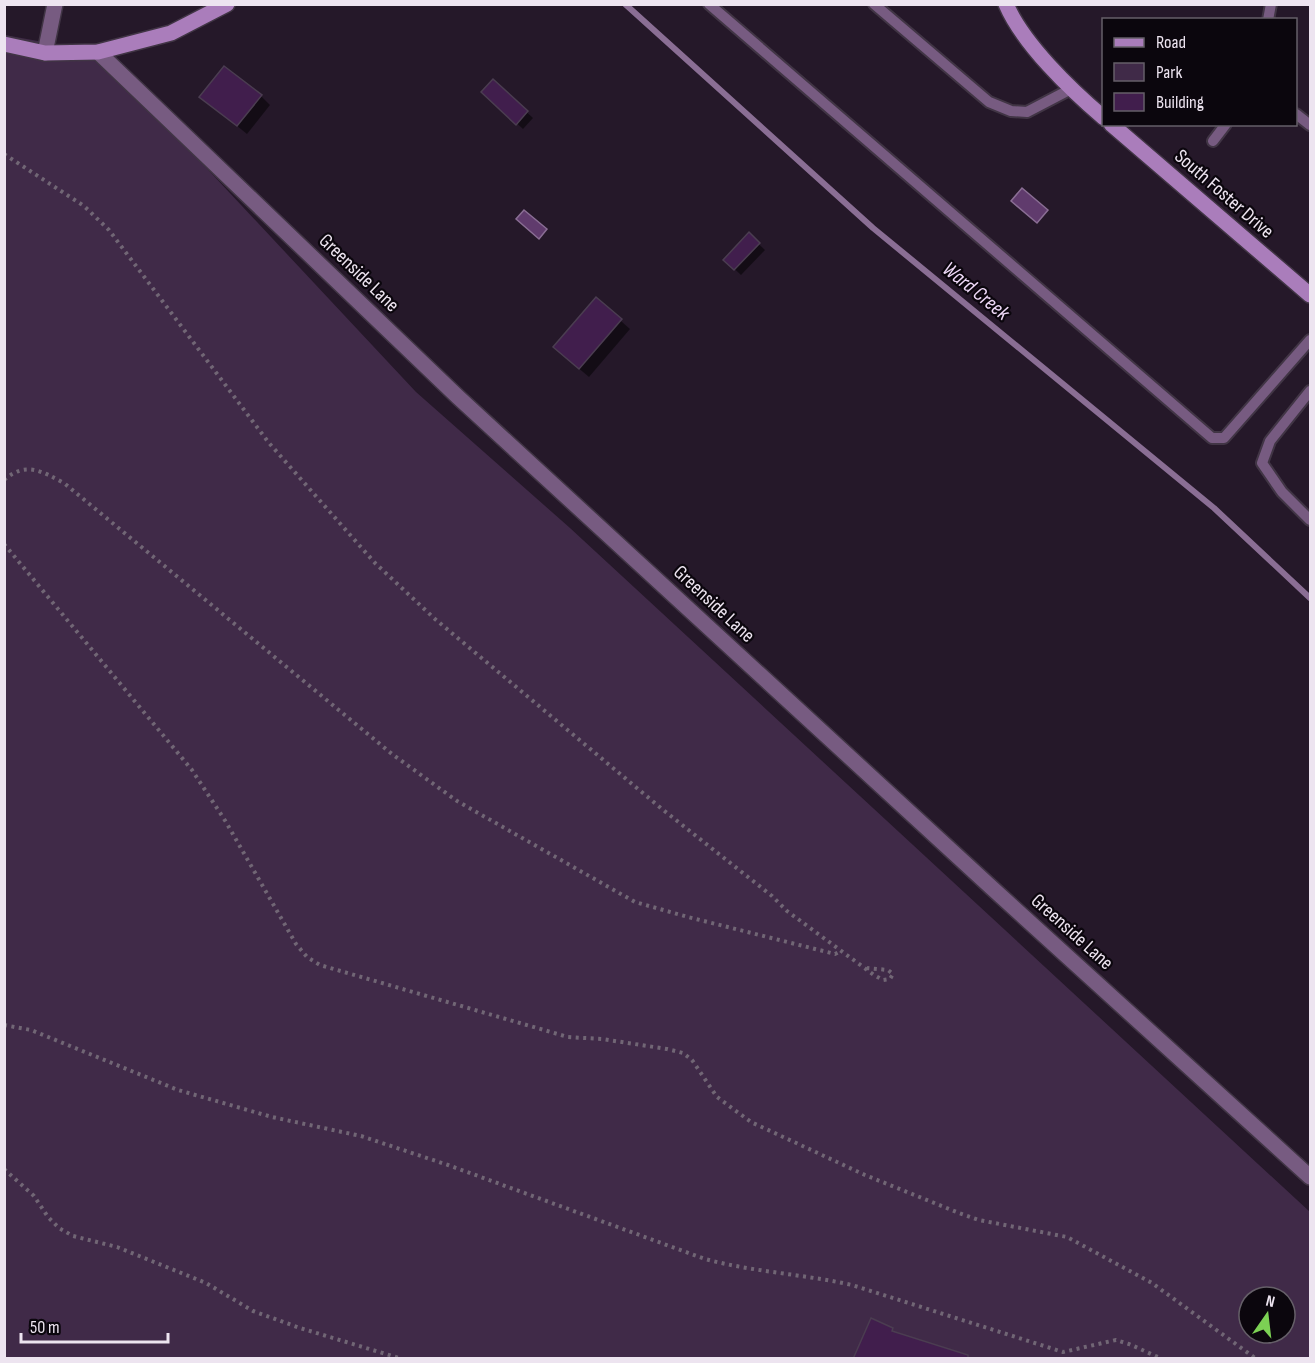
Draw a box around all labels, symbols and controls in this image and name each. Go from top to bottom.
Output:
legend [1102,18,1297,126]
text: Road [1156,32,1186,53]
text: Park [1156,62,1182,83]
text: Building [1156,92,1204,113]
street label: South Foster Drive [1169,144,1279,244]
street label: Greenside Lane [314,229,404,317]
water label: Ward Creek [938,257,1015,326]
street label: Greenside Lane [668,560,760,648]
street label: Greenside Lane [1026,889,1118,975]
north arrow [1237,1285,1297,1345]
text: N [1264,1292,1277,1312]
scale bar [21,1306,168,1344]
text: 50 m [30,1317,60,1338]

